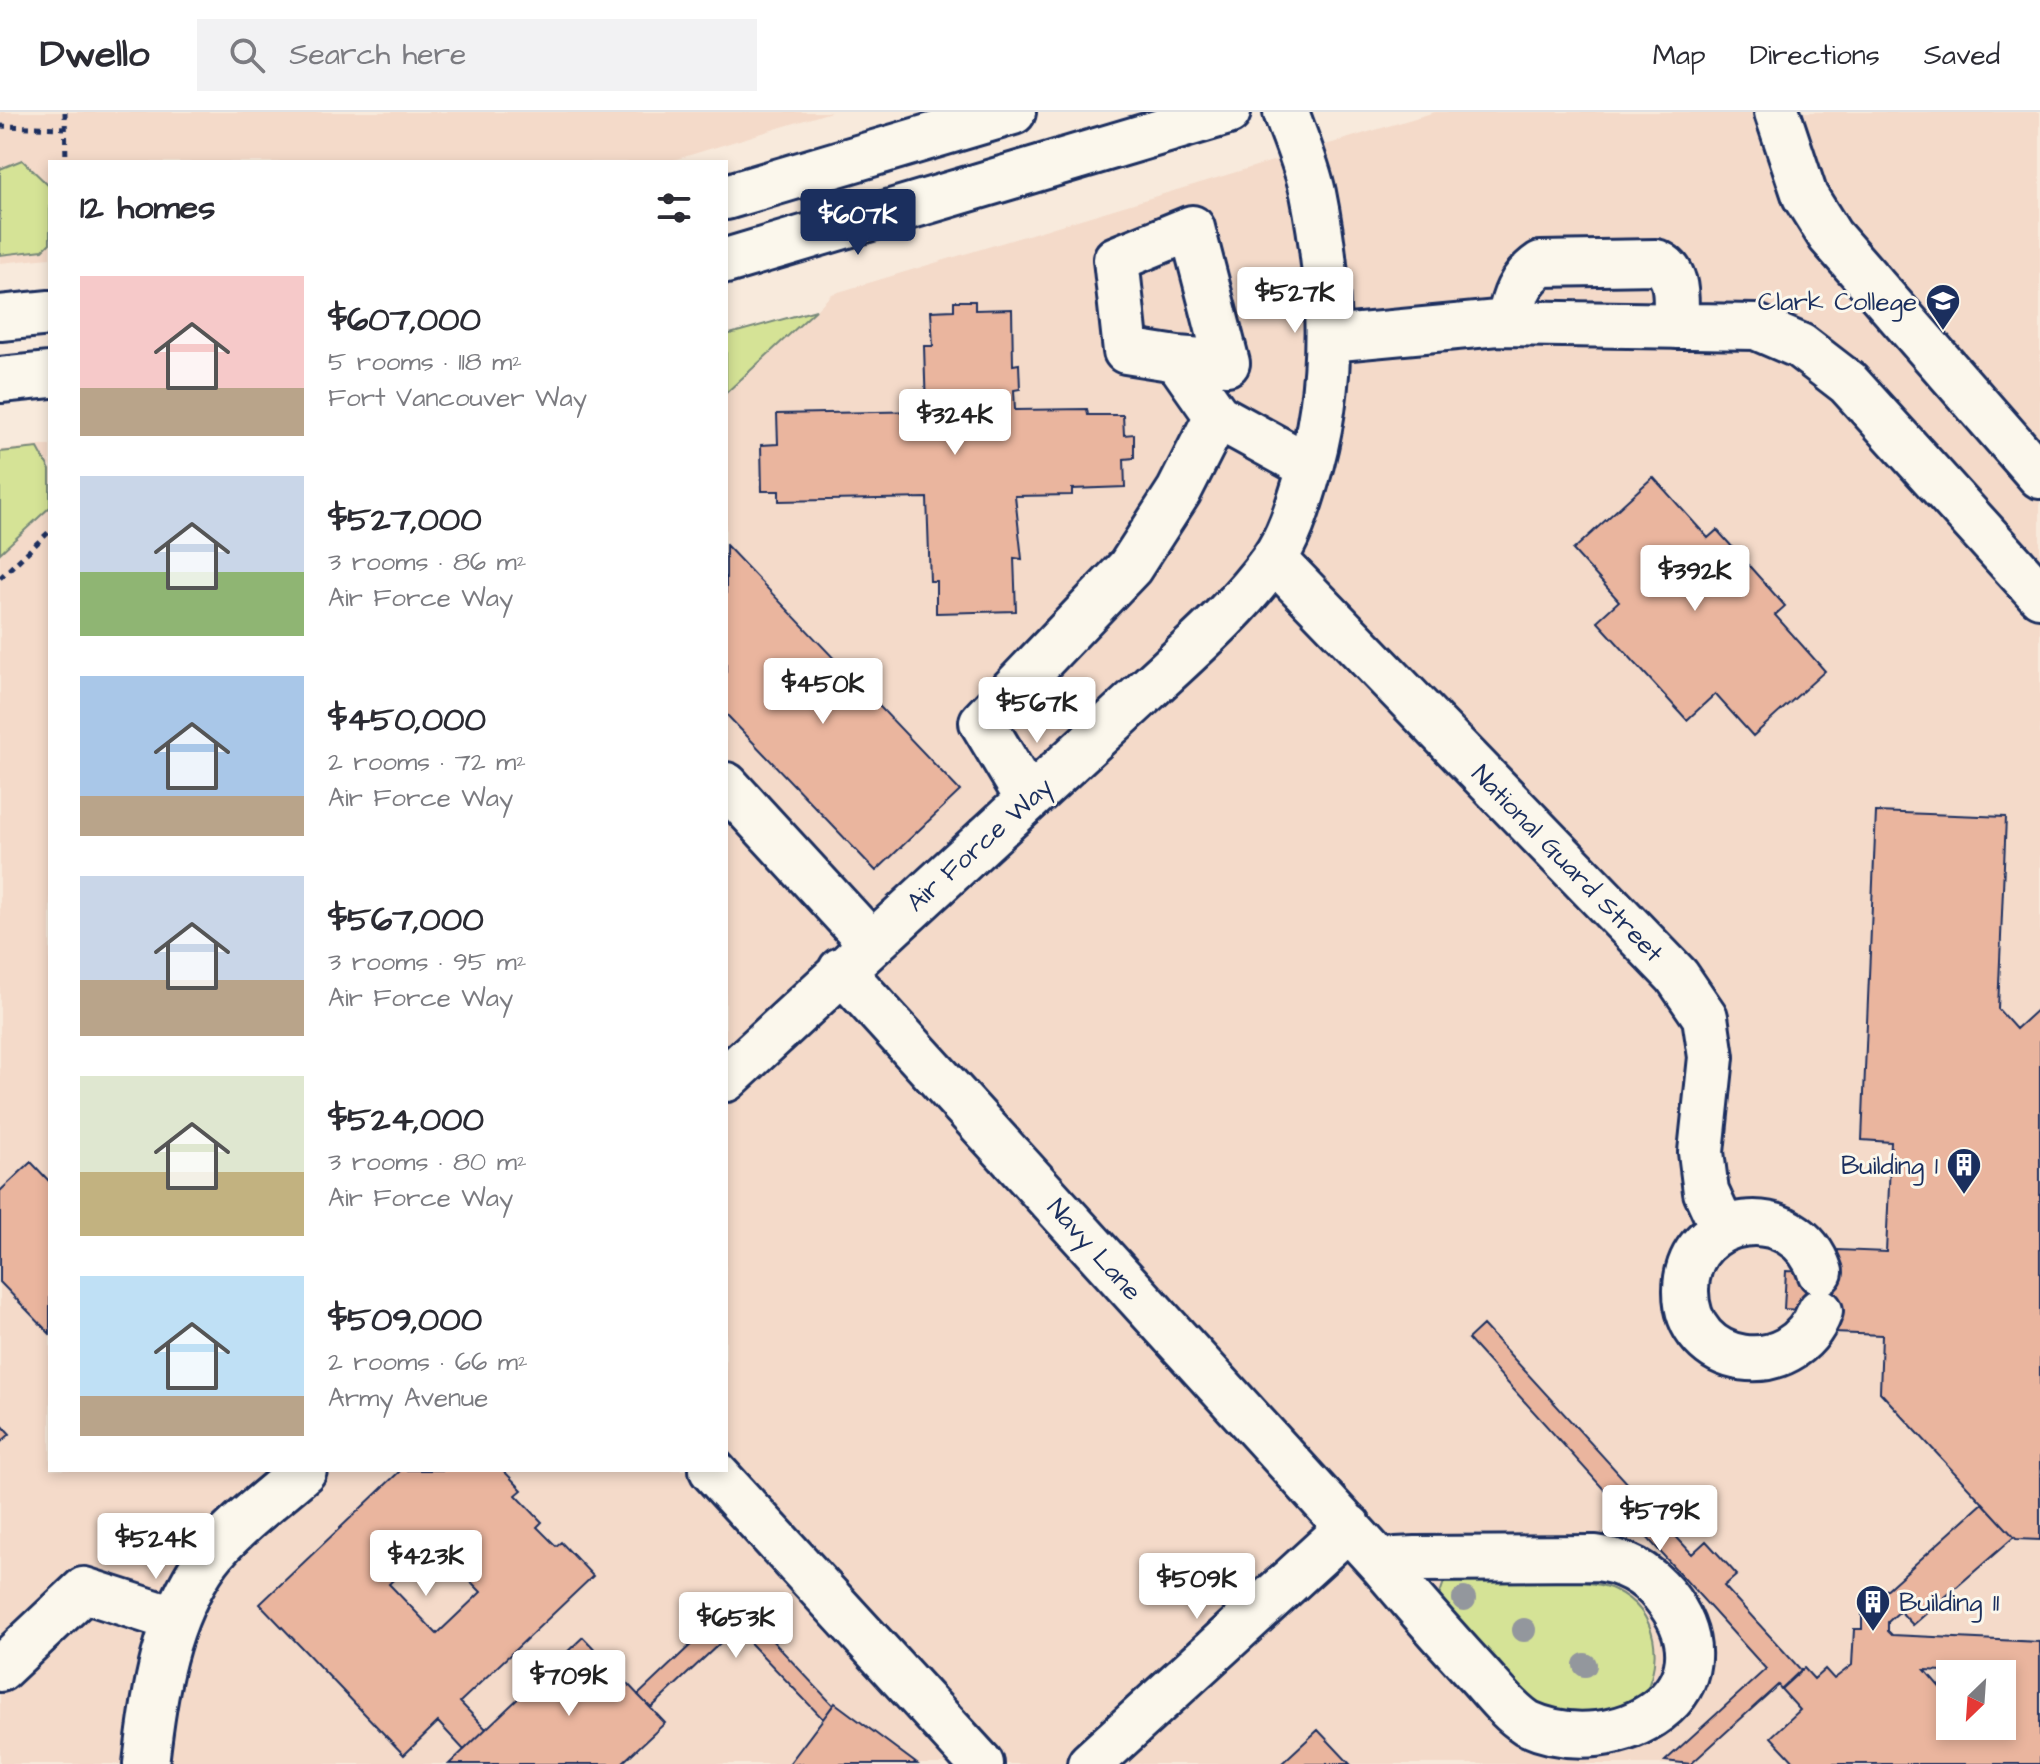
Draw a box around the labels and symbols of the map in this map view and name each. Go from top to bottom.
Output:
pin: $607K [802,189,914,257]
pin: $527K [1239,267,1351,335]
school or university icon: Clark College [1924,282,1962,332]
place label: Clark College [1758,284,1917,322]
pin: $324K [899,389,1011,457]
pin: $392K [1639,545,1751,613]
pin: $450K [767,658,879,726]
pin: $567K [981,677,1093,745]
street label: National Guard Street [1463,757,1672,971]
street label: Air Force Way [899,769,1062,922]
building icon: Building 1 [1945,1146,1983,1196]
place label: Building 1 [1841,1148,1938,1186]
street label: Navy Lane [1037,1191,1150,1310]
pin: $579K [1604,1485,1716,1553]
pin: $524K [100,1513,212,1581]
pin: $423K [370,1530,482,1598]
pin: $509K [1141,1553,1253,1621]
building icon: Building 11 [1854,1583,1892,1633]
place label: Building 11 [1899,1585,1999,1623]
pin: $653K [680,1592,792,1660]
pin: $709K [513,1650,625,1718]
north arrow [1936,1660,2016,1740]

